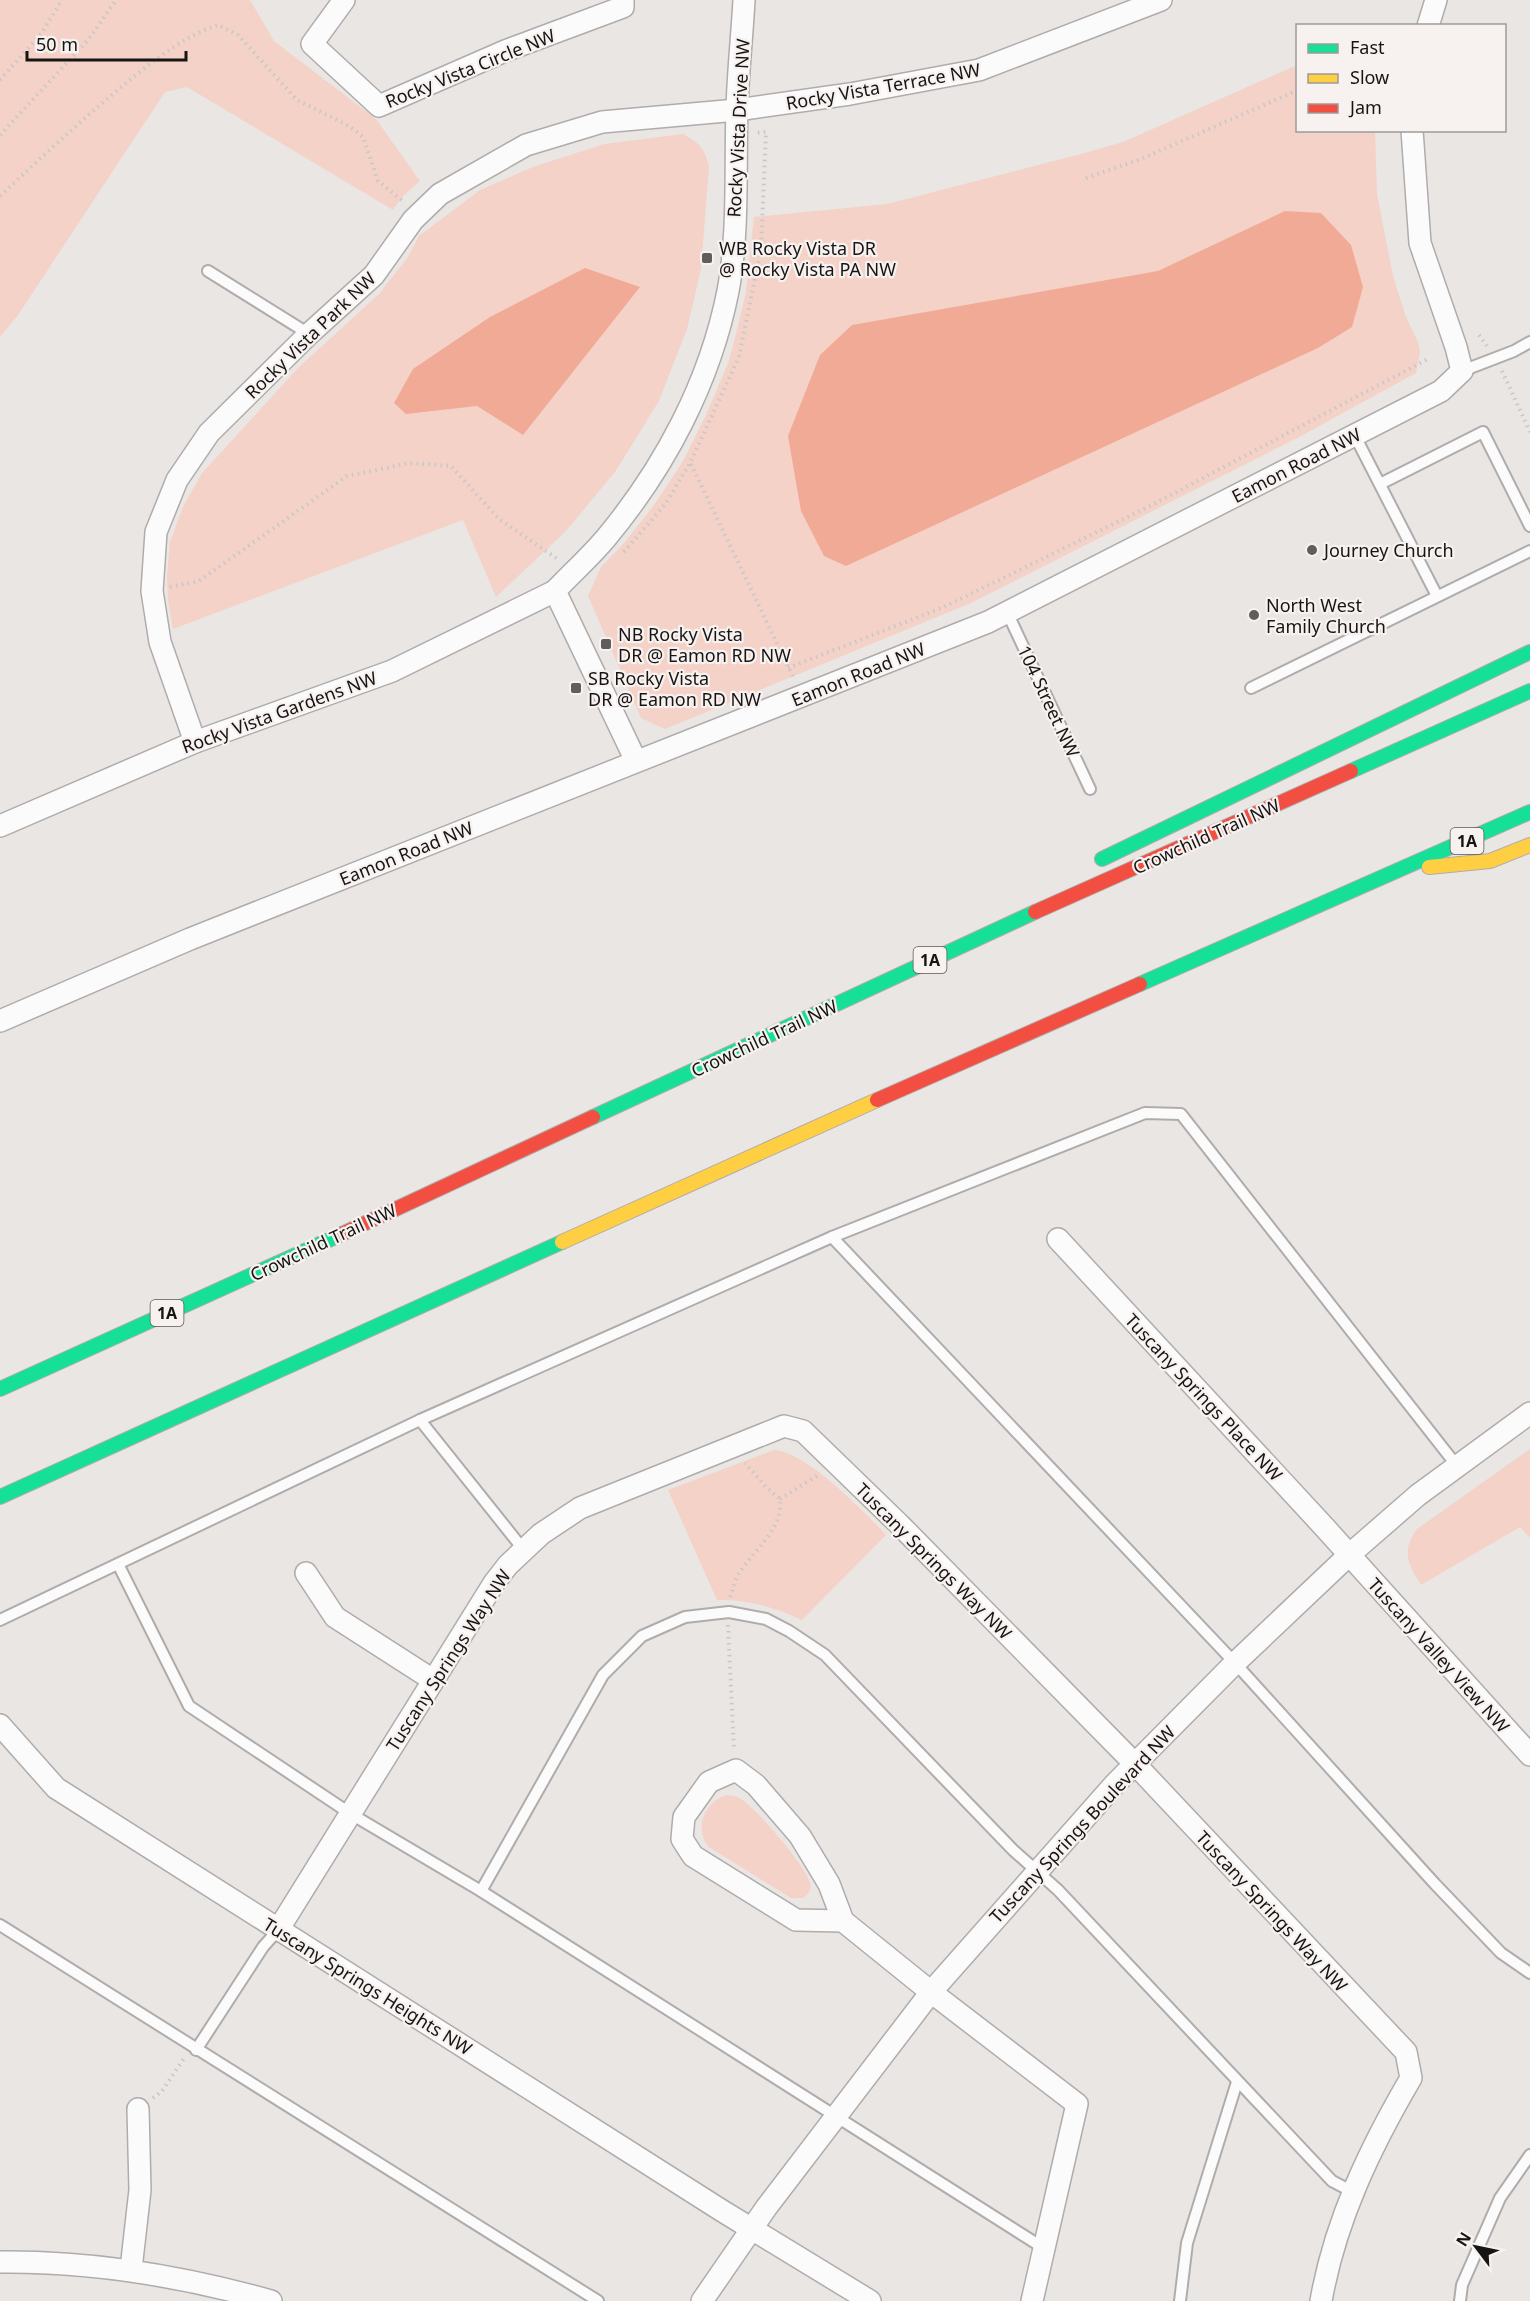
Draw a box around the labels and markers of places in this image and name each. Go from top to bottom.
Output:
place label: WB Rocky Vista DR @ Rocky Vista PA NW [719,236,896,281]
marker: WB Rocky Vista DR @ Rocky Vista PA NW [700,251,714,265]
place label: Journey Church [1322,538,1454,562]
marker: Journey Church [1305,543,1319,557]
place label: North West Family Church [1266,593,1386,638]
marker: North West Family Church [1247,608,1261,622]
place label: NB Rocky Vista DR @ Eamon RD NW [618,622,791,667]
marker: NB Rocky Vista DR @ Eamon RD NW [599,637,613,651]
place label: SB Rocky Vista DR @ Eamon RD NW [588,666,761,711]
marker: SB Rocky Vista DR @ Eamon RD NW [569,681,583,695]

